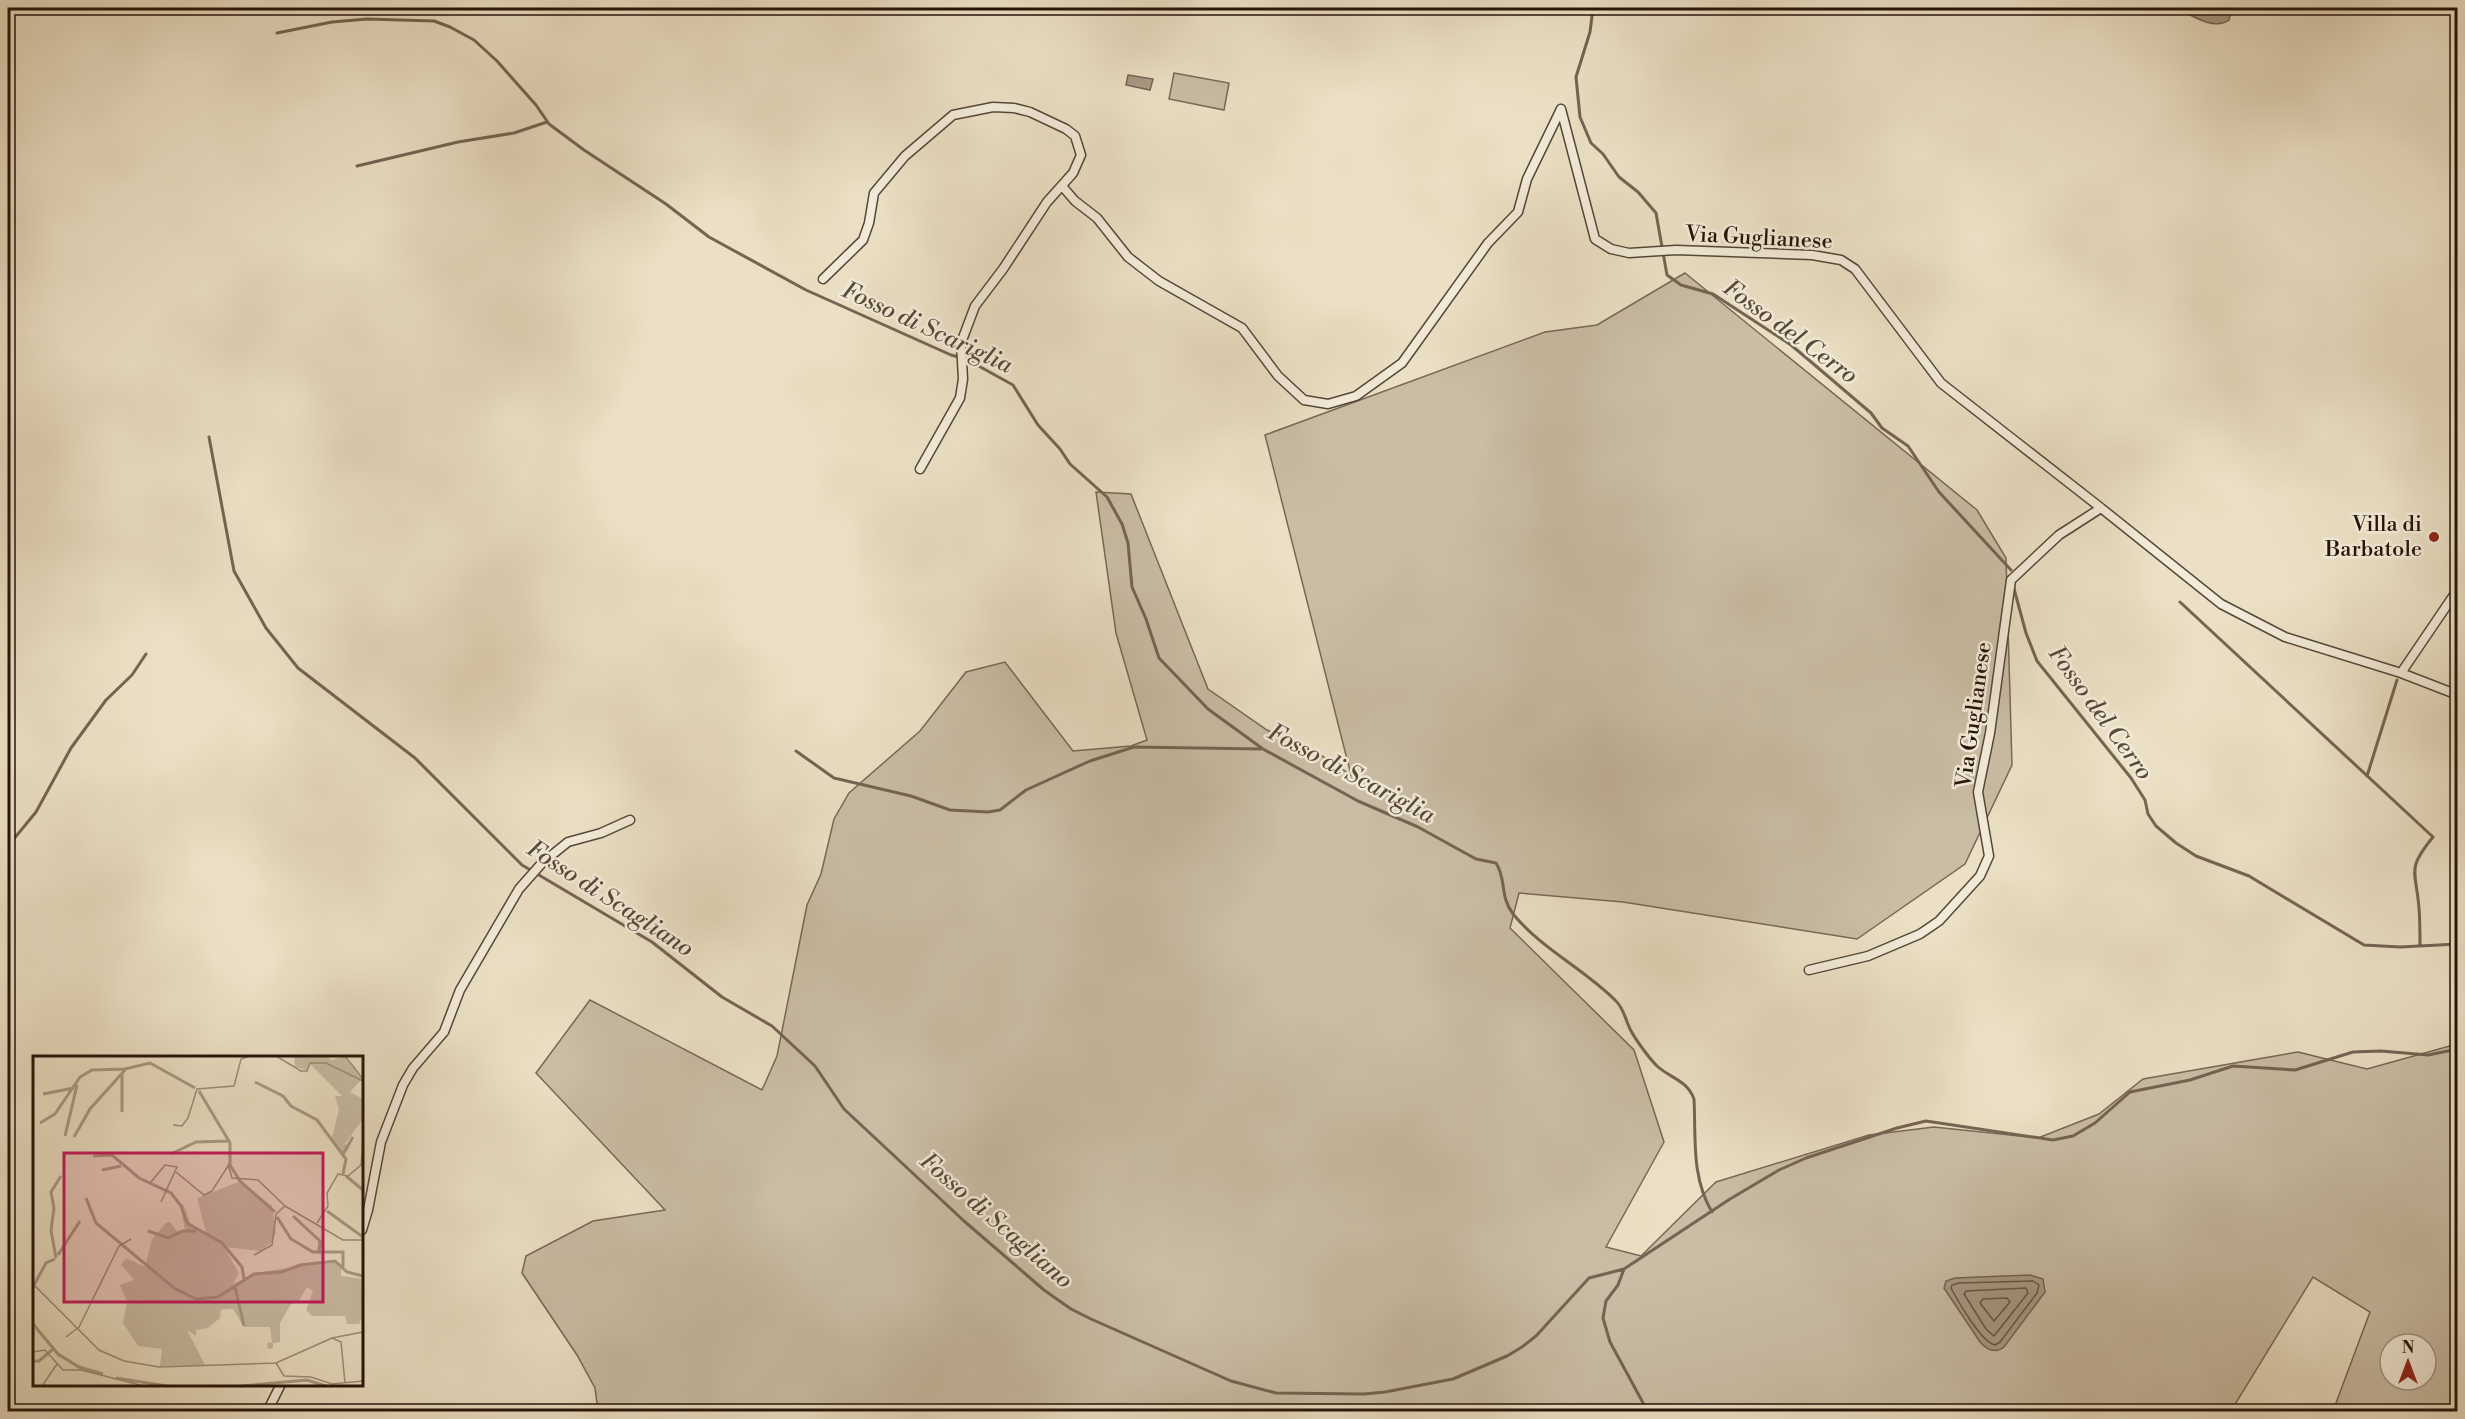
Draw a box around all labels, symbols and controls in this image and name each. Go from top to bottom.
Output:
street label: Via Guglianese [1684,221,1833,255]
water label: Fosso del Cerro [1717,273,1863,391]
water label: Fosso di Scariglia [837,275,1018,381]
place label: Villa di Barbatole [2324,511,2422,563]
marker: Villa di Barbatole [2427,530,2441,544]
street label: Via Guglianese [1950,640,1998,791]
water label: Fosso del Cerro [2041,640,2159,786]
water label: Fosso di Scariglia [1262,717,1440,831]
water label: Fosso di Scagliano [521,834,699,964]
inset map [33,1056,363,1386]
water label: Fosso di Scagliano [913,1146,1079,1296]
north arrow [2378,1332,2438,1392]
text: N [2402,1338,2415,1358]

